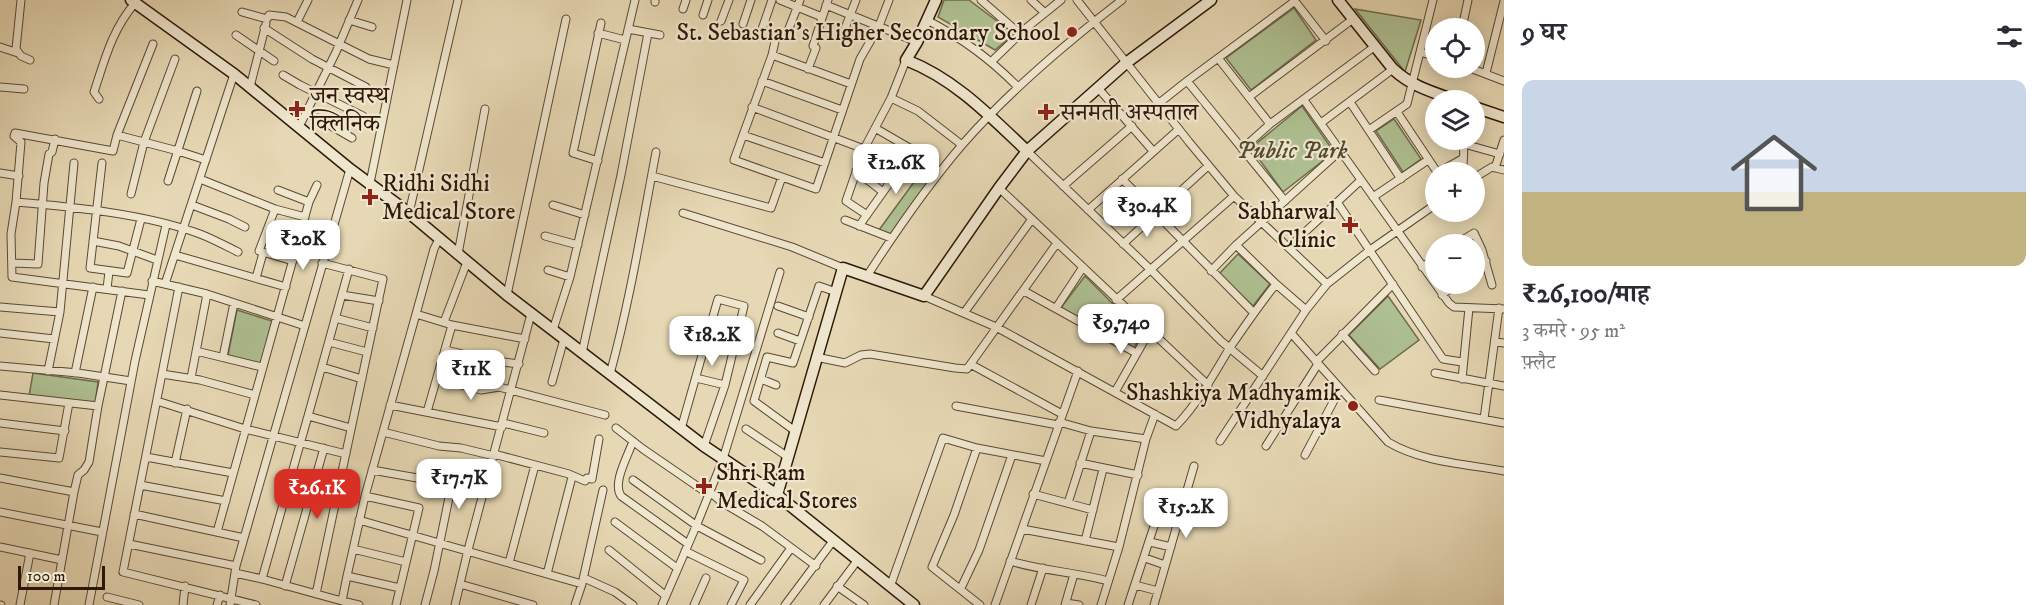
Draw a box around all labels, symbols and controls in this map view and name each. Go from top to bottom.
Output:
text: 9 घर [1522,16,1566,49]
place label: St. Sebastian's Higher Secondary School [676,18,1061,48]
map controls [1425,18,1485,294]
button: locate [1425,18,1485,78]
icon: filters [1993,20,2026,53]
marker: St. Sebastian's Higher Secondary School [1065,25,1079,39]
place label: जन स्वस्थ क्लिनिक [309,81,390,139]
button: layers [1425,90,1485,150]
place label: सनमती अस्पताल [1059,98,1200,128]
marker: जन स्वस्थ क्लिनिक [288,100,306,118]
marker: सनमती अस्पताल [1037,103,1055,121]
icon: home [1720,119,1828,227]
park label: Public Park [1236,136,1348,166]
pin: ₹12.6K [847,144,945,195]
text: ₹12.6K [867,151,925,176]
button: + [1425,162,1485,222]
place label: Ridhi Sidhi Medical Store [382,169,515,227]
pin: ₹30.4K [1098,187,1196,238]
marker: Ridhi Sidhi Medical Store [363,190,377,204]
text: ₹30.4K [1117,194,1177,219]
place label: Sabharwal Clinic [1237,197,1337,255]
marker: Sabharwal Clinic [1341,216,1359,234]
pin: ₹20K [267,220,339,271]
text: ₹20K [280,227,326,252]
button: − [1425,234,1485,294]
text: ₹26,100/माह [1522,278,1650,311]
pin: ₹9,740 [1072,304,1170,355]
text: ₹9,740 [1092,311,1150,336]
pin: ₹18.2K [663,316,761,367]
text: 3 कमरे · 95 m² [1522,319,1625,344]
text: ₹18.2K [683,323,741,348]
pin: ₹11K [435,350,507,401]
text: फ़्लैट [1522,351,1555,376]
text: ₹11K [451,357,491,382]
place label: Shashkiya Madhyamik Vidhyalaya [1126,378,1342,436]
marker: Shashkiya Madhyamik Vidhyalaya [1346,399,1360,413]
place label: Shri Ram Medical Stores [716,458,857,516]
pin: ₹17.7K [410,459,508,510]
text: ₹17.7K [430,466,488,491]
pin: ₹26.1K [268,469,366,520]
text: ₹26.1K [288,476,346,501]
marker: Shri Ram Medical Stores [697,479,711,493]
pin: ₹15.2K [1137,488,1235,539]
text: ₹15.2K [1158,495,1214,520]
scale bar [18,563,105,590]
text: 100 m [27,566,66,586]

